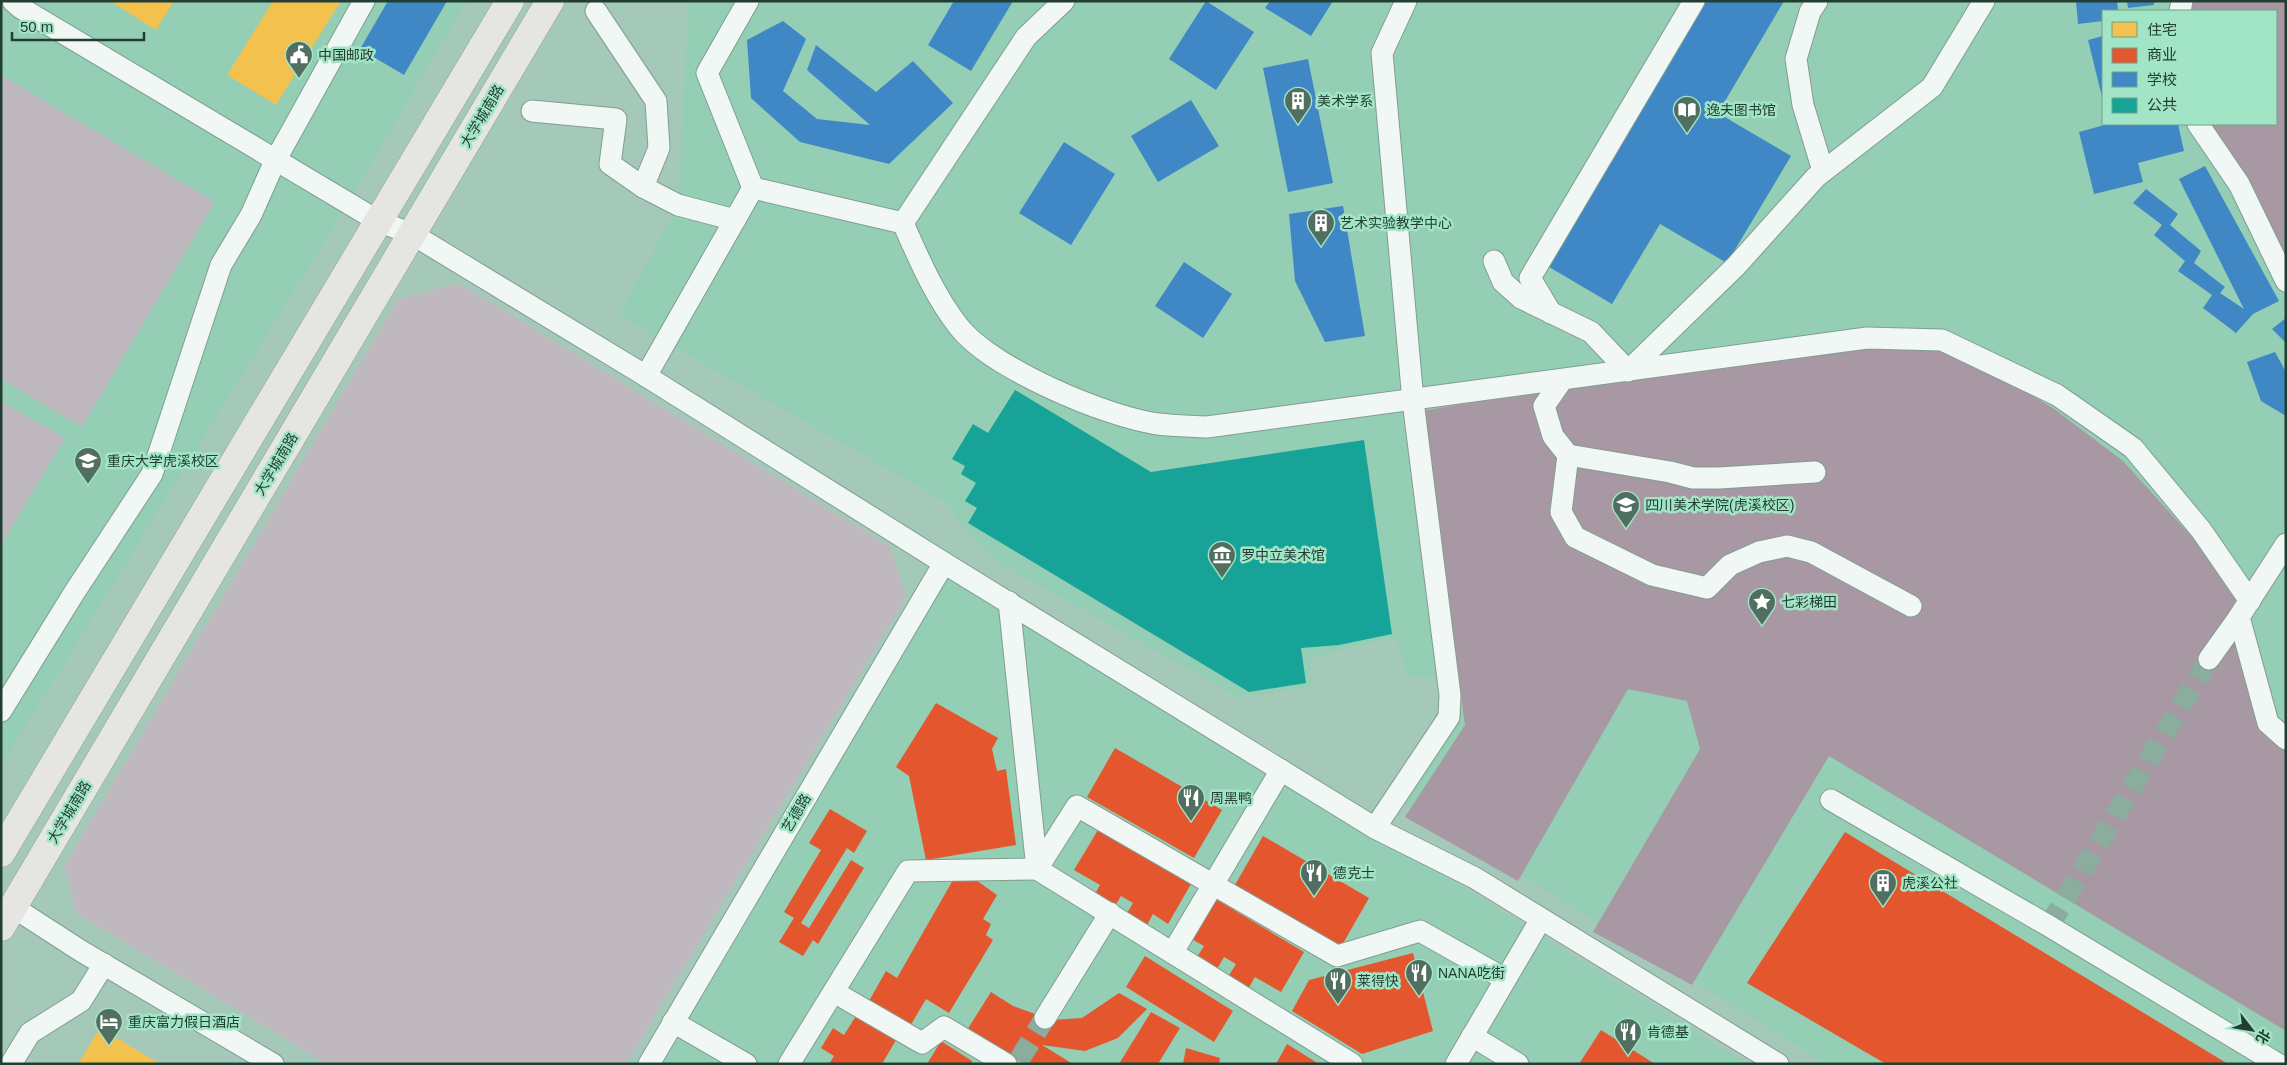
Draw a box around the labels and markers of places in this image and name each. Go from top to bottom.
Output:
public building icon: 中国邮政 [284,40,314,79]
place label: 中国邮政 [318,47,374,63]
building icon: 美术学系 [1283,86,1313,125]
place label: 美术学系 [1317,93,1373,109]
library icon: 逸夫图书馆 [1672,95,1702,134]
place label: 逸夫图书馆 [1706,102,1776,118]
building icon: 艺术实验教学中心 [1306,208,1336,247]
place label: 艺术实验教学中心 [1340,215,1452,231]
school or university icon: 重庆大学虎溪校区 [73,446,103,485]
place label: 重庆大学虎溪校区 [107,453,219,469]
school or university icon: 四川美术学院(虎溪校区) [1611,490,1641,529]
place label: 四川美术学院(虎溪校区) [1645,497,1794,513]
museum icon: 罗中立美术馆 [1207,540,1237,579]
place label: 罗中立美术馆 [1241,547,1325,563]
place icon: 七彩梯田 [1747,587,1777,626]
place label: 七彩梯田 [1781,594,1837,610]
restaurant icon: 周黑鸭 [1176,783,1206,822]
place label: 周黑鸭 [1210,790,1252,806]
restaurant icon: 德克士 [1299,858,1329,897]
place label: 德克士 [1333,865,1375,881]
building icon: 虎溪公社 [1868,868,1898,907]
place label: 虎溪公社 [1902,875,1958,891]
restaurant icon: NANA吃街 [1404,958,1434,997]
place label: NANA吃街 [1438,965,1505,981]
restaurant icon: 莱得快 [1323,966,1353,1005]
place label: 莱得快 [1357,973,1399,989]
hotel icon: 重庆富力假日酒店 [94,1007,124,1046]
place label: 重庆富力假日酒店 [128,1014,240,1030]
restaurant icon: 肯德基 [1613,1017,1643,1056]
place label: 肯德基 [1647,1024,1689,1040]

